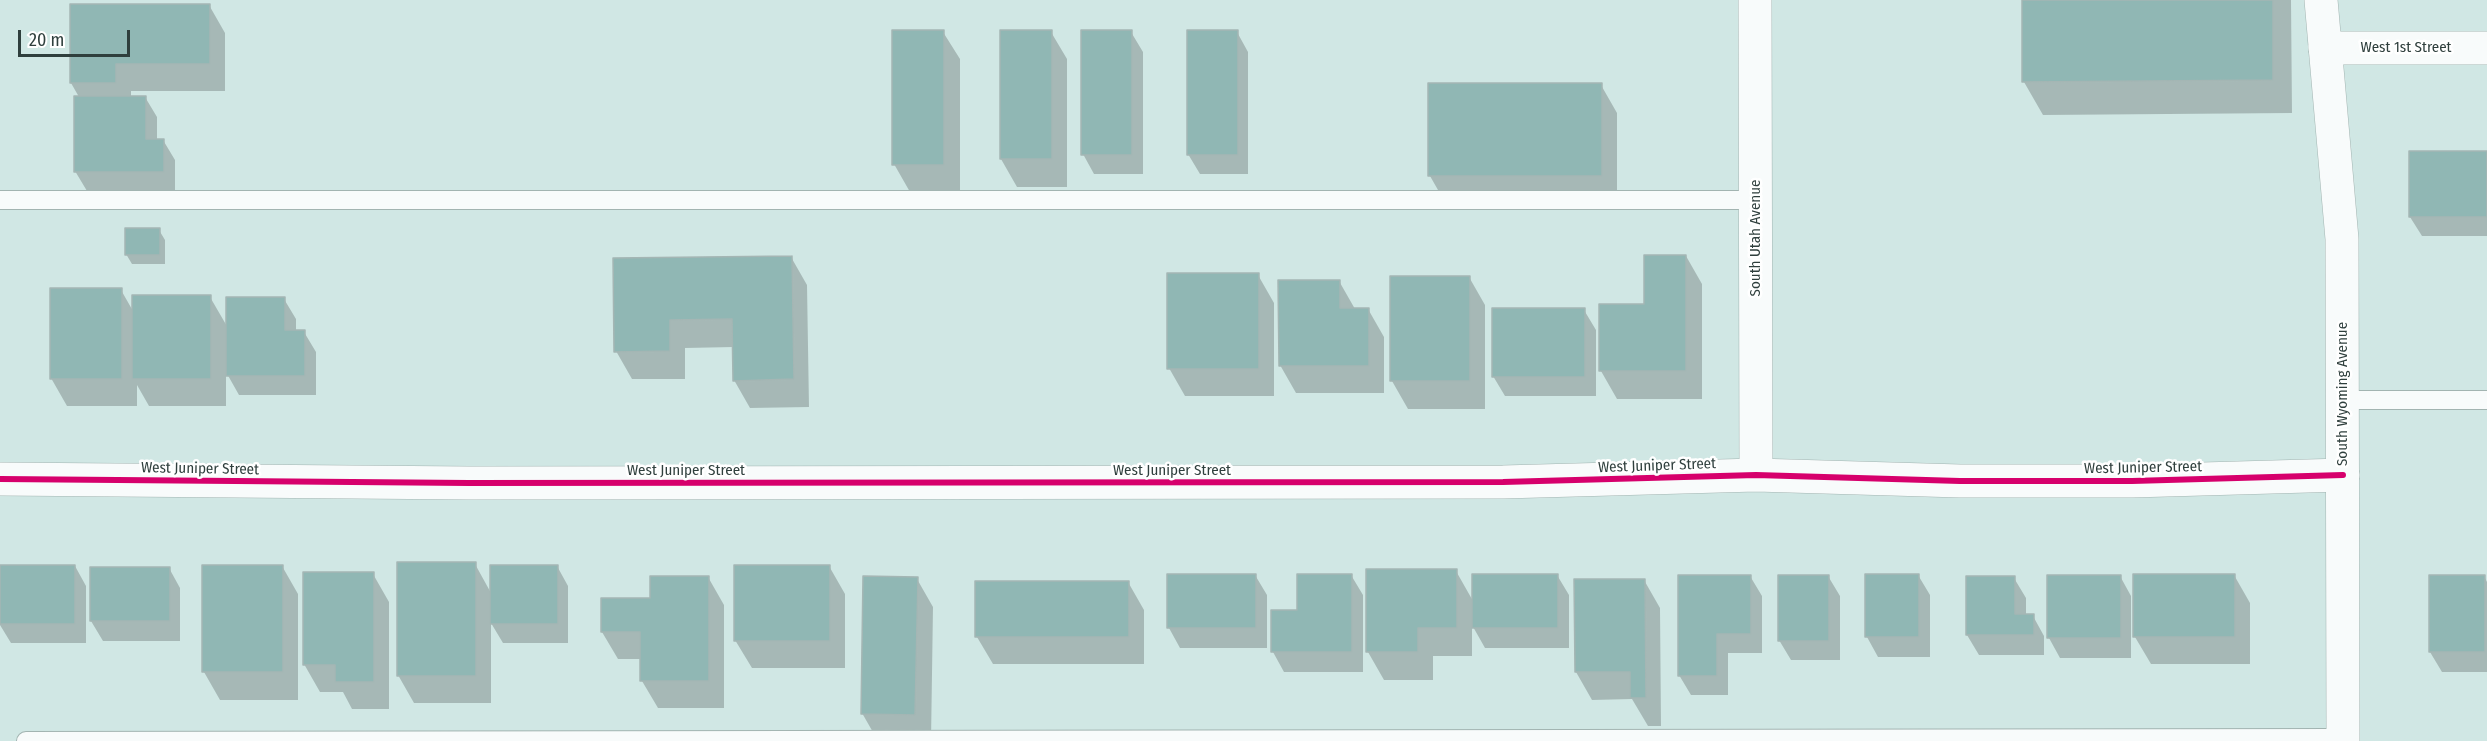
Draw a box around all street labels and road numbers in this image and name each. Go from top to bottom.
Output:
street label: West 1st Street [2361,39,2451,57]
street label: South Utah Avenue [1747,180,1765,296]
street label: South Wyoming Avenue [2334,322,2352,466]
street label: West Juniper Street [1598,455,1716,477]
street label: West Juniper Street [2084,458,2202,478]
street label: West Juniper Street [141,459,259,479]
street label: West Juniper Street [627,462,745,480]
street label: West Juniper Street [1113,462,1231,480]

